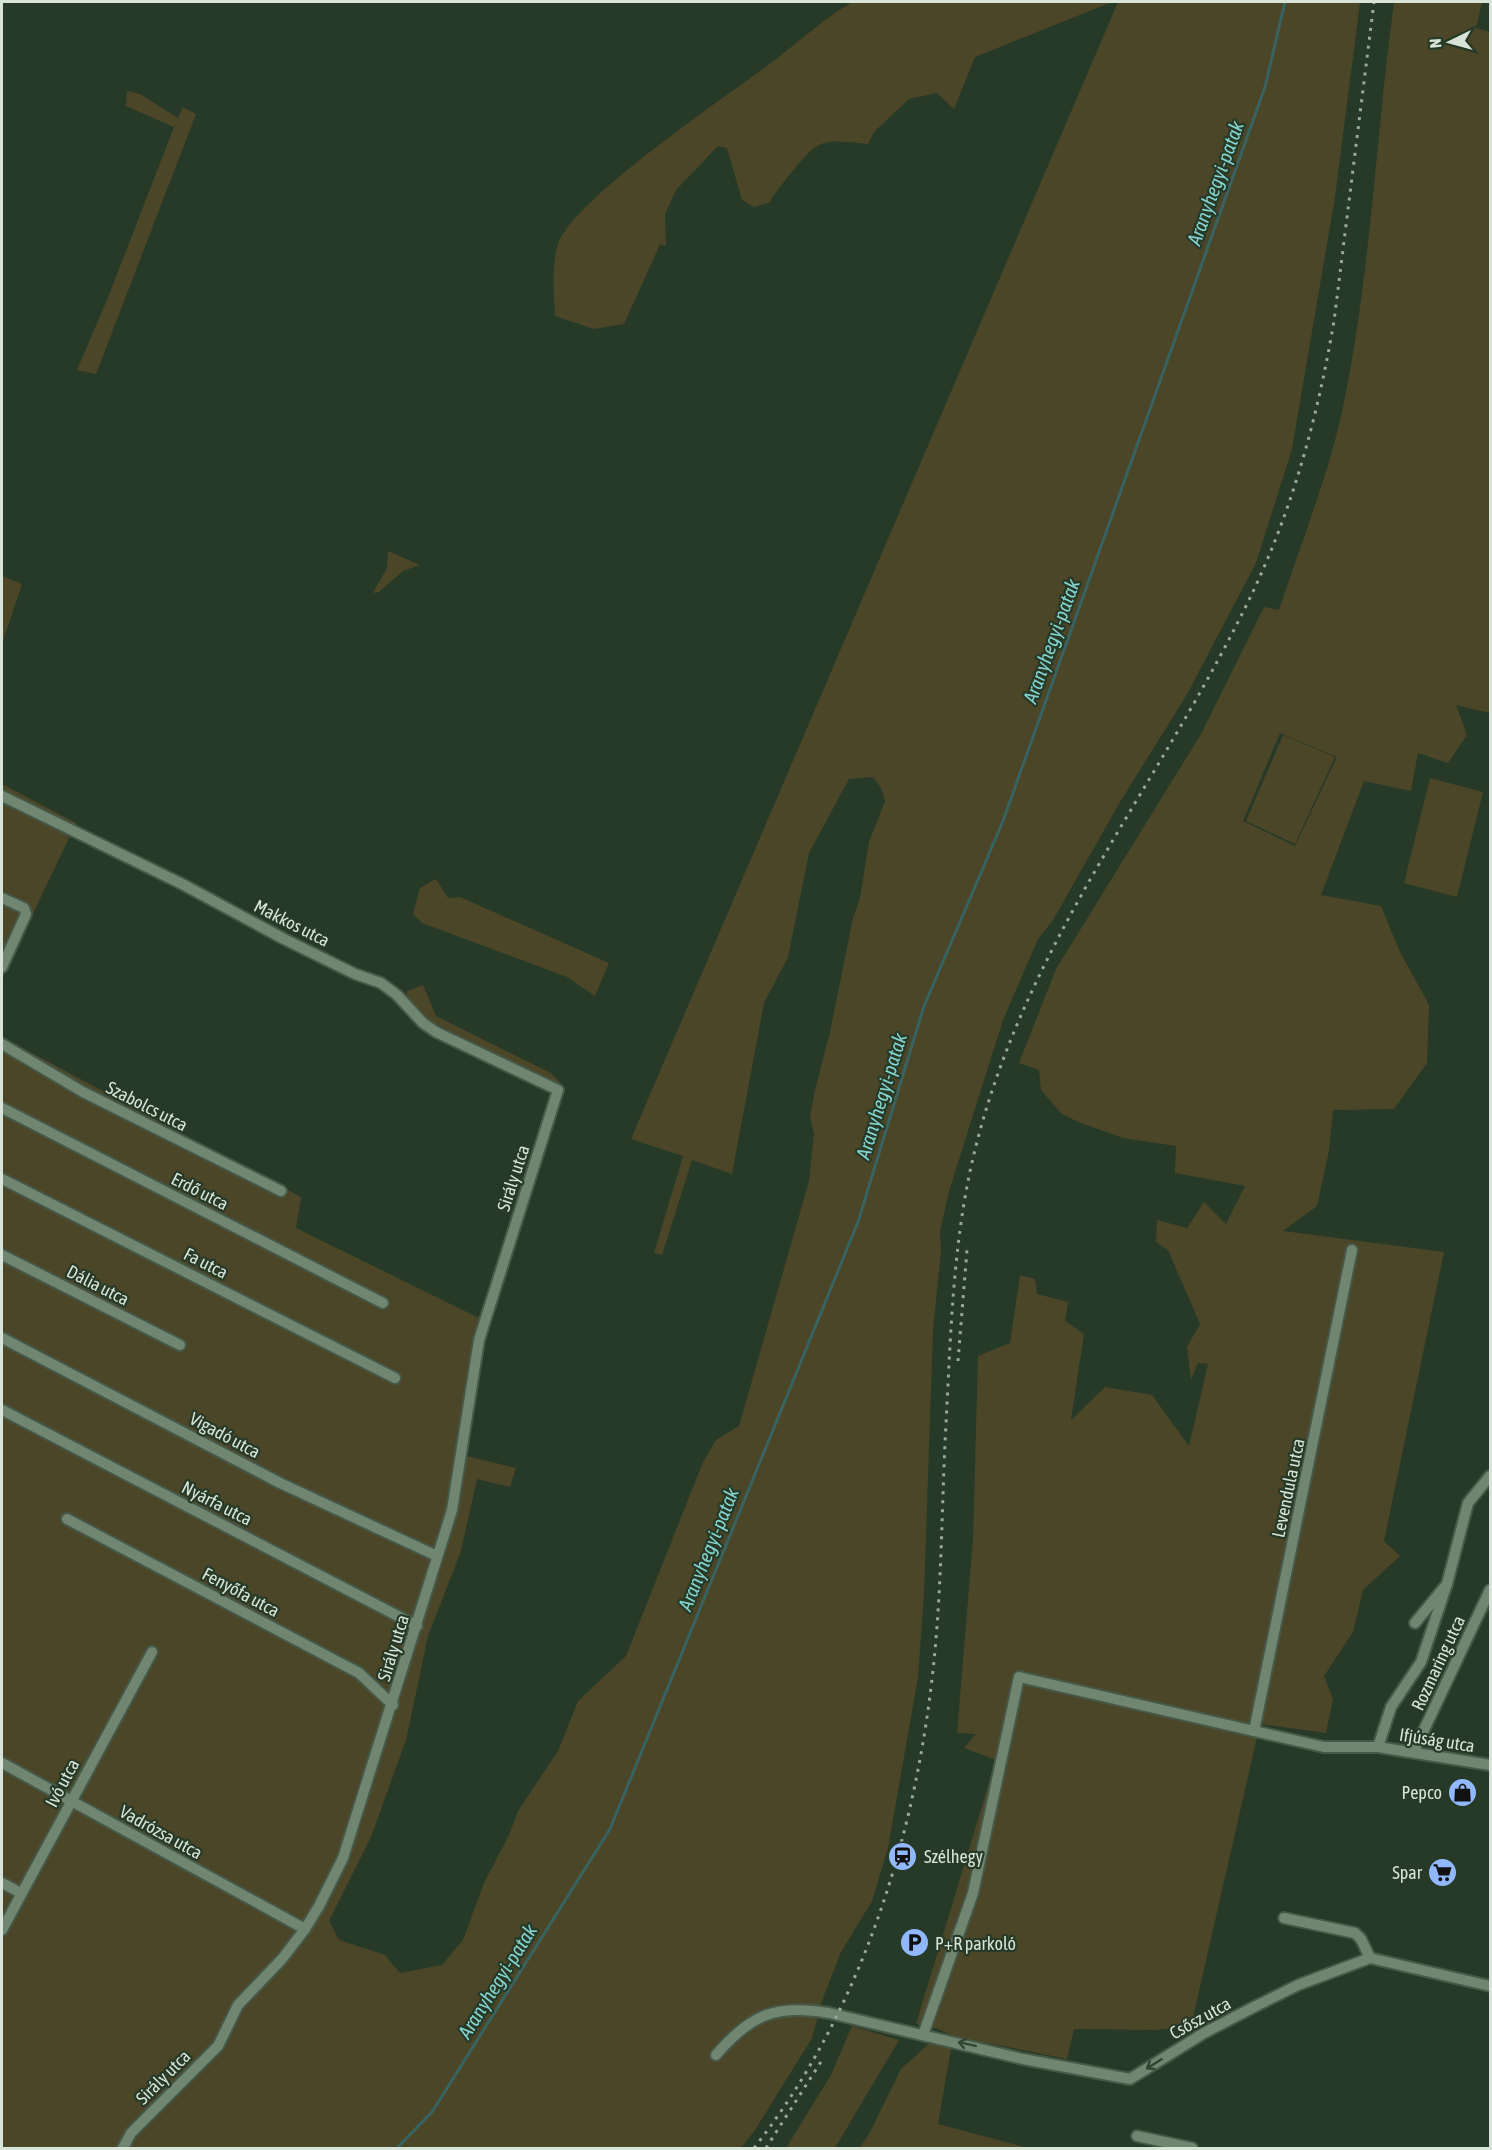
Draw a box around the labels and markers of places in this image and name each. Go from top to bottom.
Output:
shop icon: Pepco [1447,1776,1479,1808]
place label: Pepco [1402,1782,1442,1803]
station icon: Szélhegy [887,1840,919,1872]
place label: Szélhegy [924,1846,983,1867]
supermarket icon: Spar [1427,1856,1459,1888]
place label: Spar [1392,1862,1423,1883]
parking icon: P+R parkoló [898,1927,930,1959]
place label: P+R parkoló [935,1933,1016,1954]

